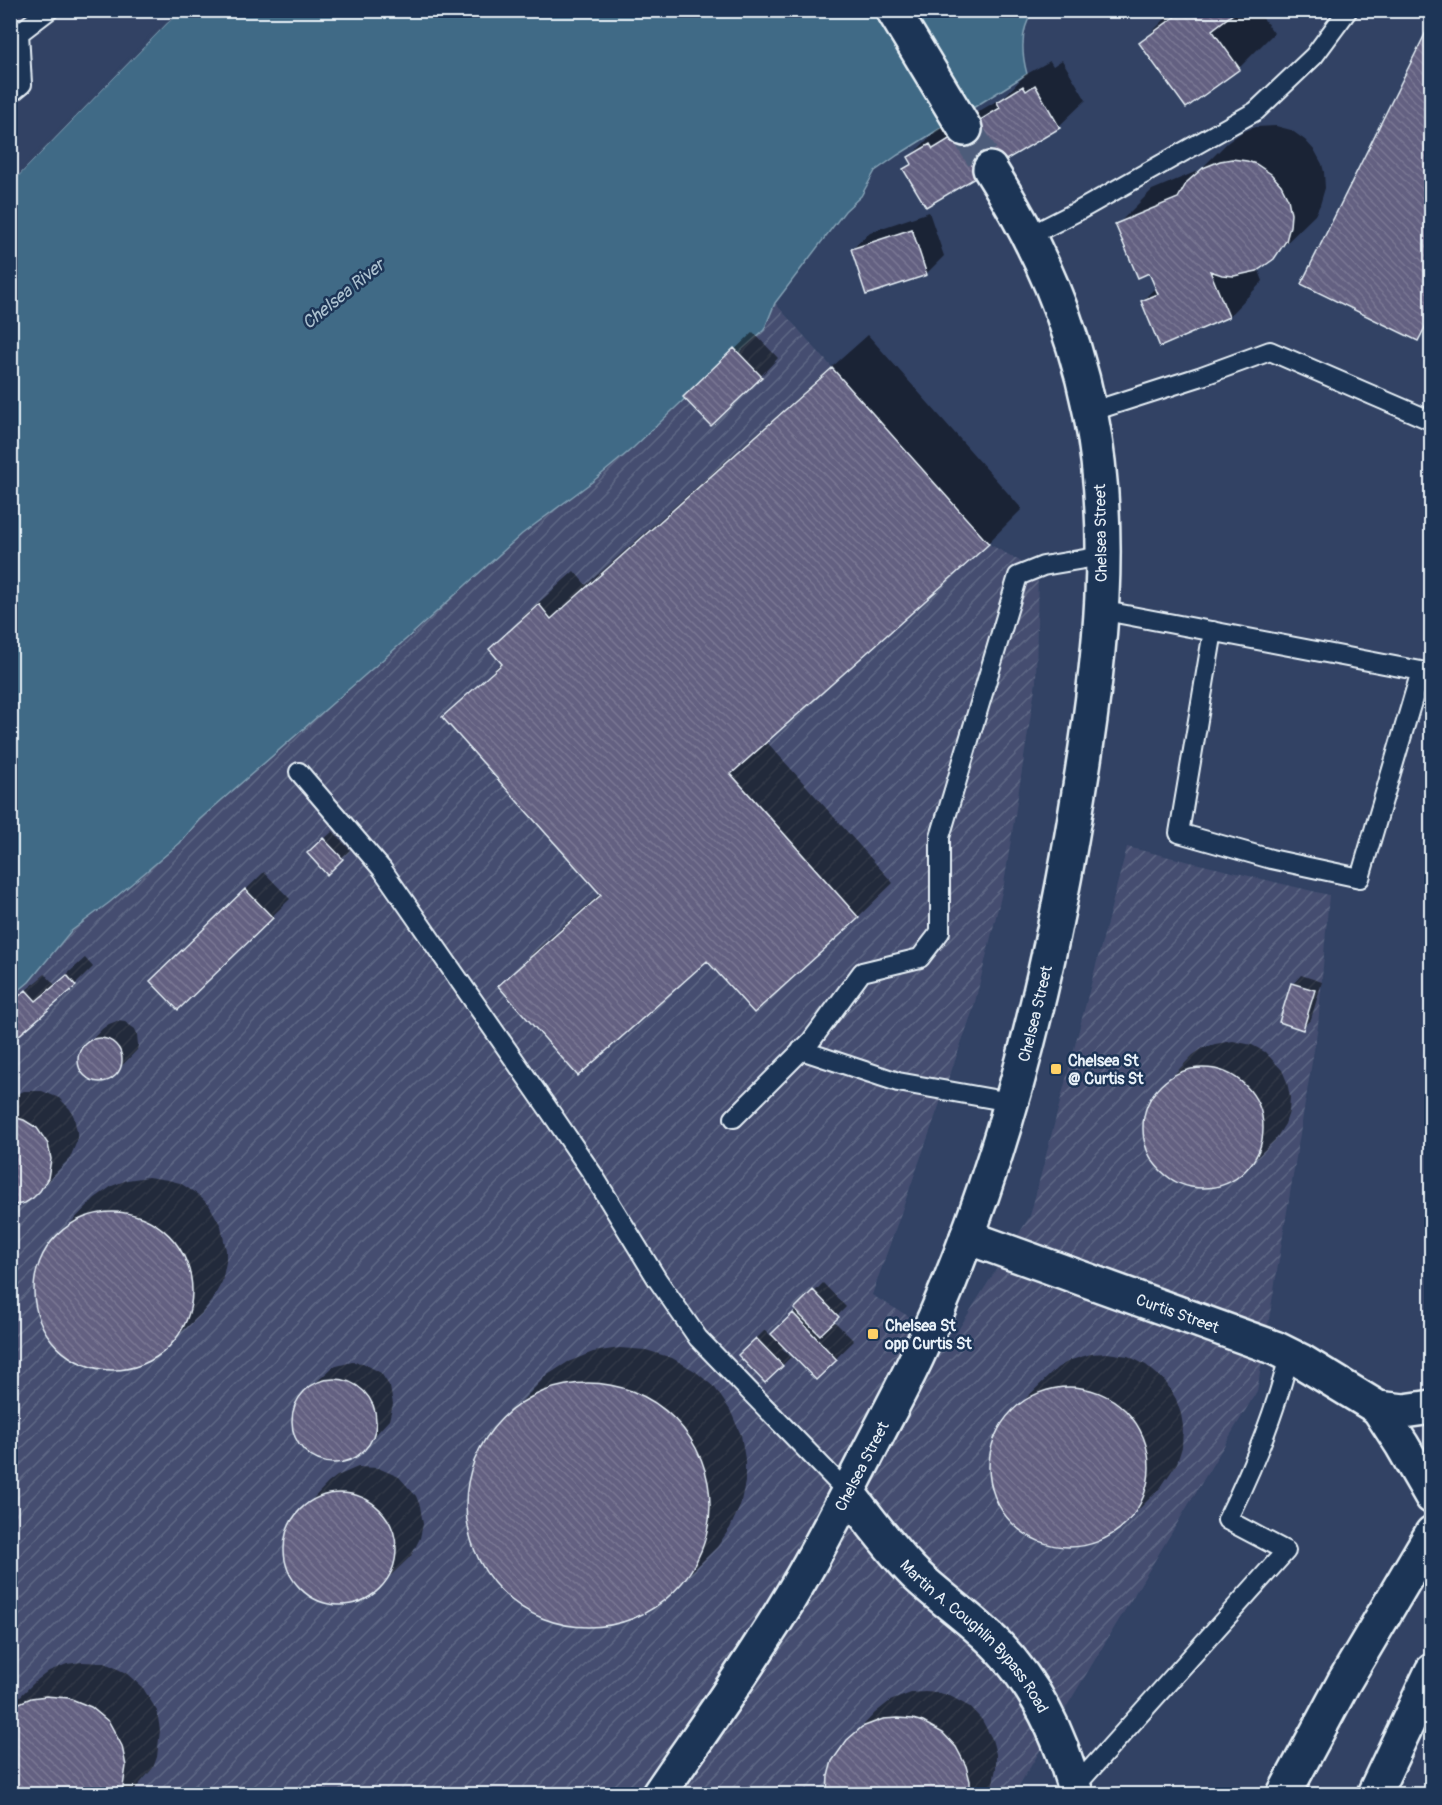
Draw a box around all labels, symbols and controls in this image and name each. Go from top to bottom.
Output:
water label: Chelsea River [297,253,391,335]
street label: Chelsea Street [1090,483,1112,582]
street label: Chelsea Street [1014,963,1057,1064]
place label: Chelsea St @ Curtis St [1068,1051,1144,1089]
marker: Chelsea St @ Curtis St [1049,1062,1063,1076]
street label: Curtis Street [1133,1290,1222,1338]
place label: Chelsea St opp Curtis St [884,1316,972,1354]
marker: Chelsea St opp Curtis St [866,1327,880,1341]
street label: Chelsea Street [831,1417,894,1515]
street label: Martin A. Coughlin Bypass Road [895,1556,1052,1717]

